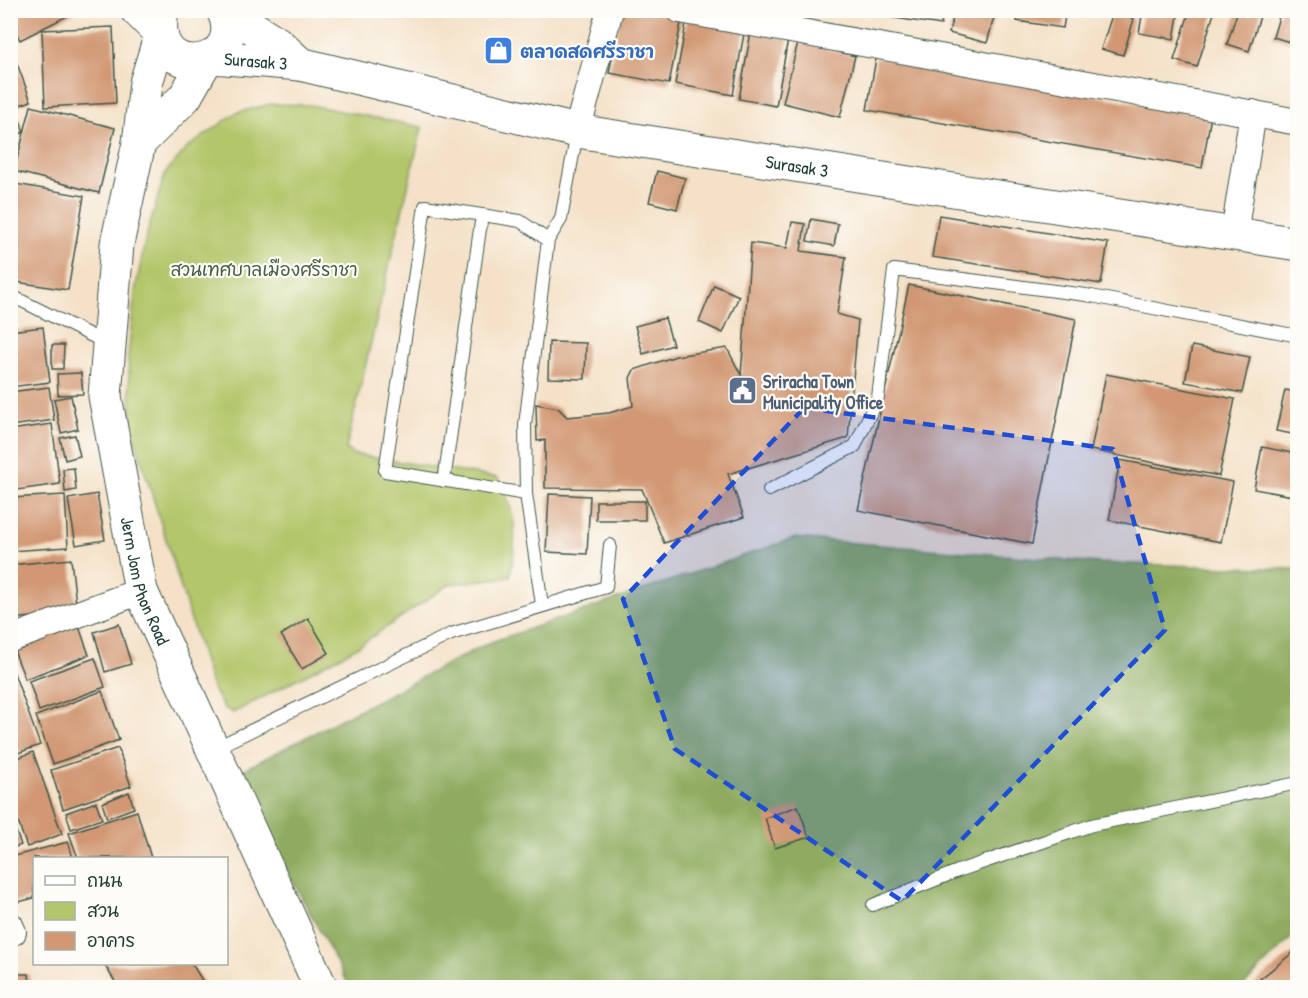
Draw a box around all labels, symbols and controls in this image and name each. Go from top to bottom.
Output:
shop icon: ตลาดสดศรีราชา [483,35,515,67]
place label: ตลาดสดศรีราชา [520,39,654,64]
street label: Surasak 3 [223,46,288,75]
street label: Surasak 3 [764,148,830,183]
park label: สวนเทศบาลเมืองศรีราชา [170,257,358,282]
place label: Sriracha Town Municipality Office [763,369,884,416]
public building icon: Sriracha Town Municipality Office [726,375,758,407]
street label: Jerm Jom Phon Road [115,515,176,649]
legend [33,857,228,965]
text: ถนน [87,868,122,893]
text: สวน [87,898,119,923]
text: อาคาร [87,928,135,953]

